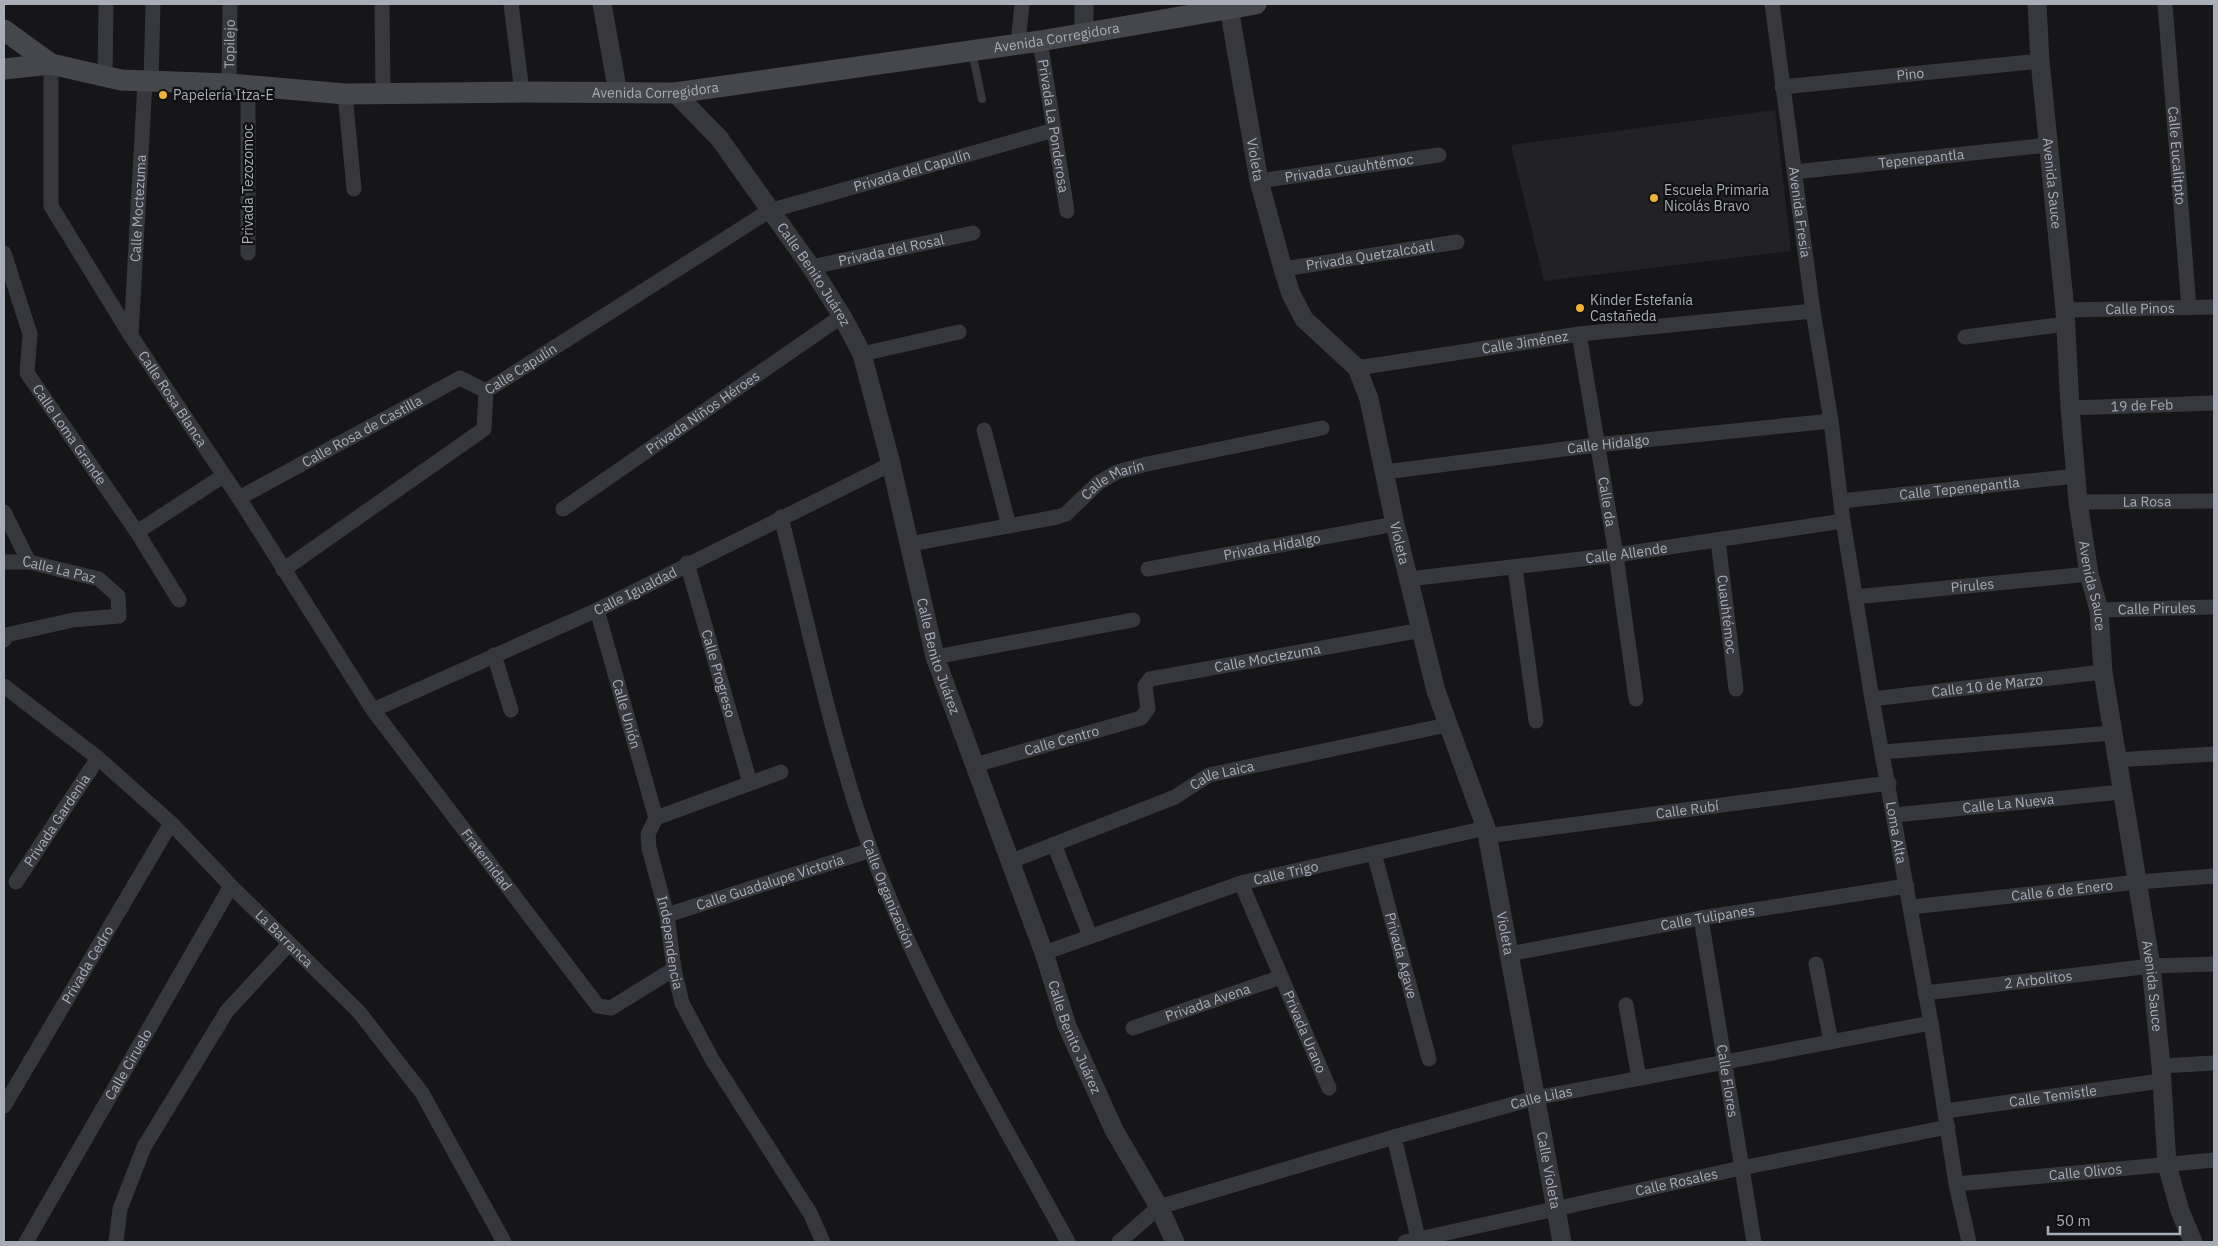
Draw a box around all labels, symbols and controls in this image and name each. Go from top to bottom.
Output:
street label: Avenida Corregidora [992,18,1121,57]
street label: Topilejo [220,19,239,69]
street label: Privada La Ponderosa [1034,58,1073,195]
street label: Pino [1896,64,1925,84]
street label: Avenida Corregidora [592,78,720,102]
place label: Papelería Itza-E [173,86,274,104]
marker: Papelería Itza-E [157,89,169,101]
street label: Calle Eucalitpto [2164,106,2190,205]
street label: Privada Tezozomoc [239,124,257,244]
street label: Violeta [1243,137,1268,183]
street label: Avenida Sauce [2039,137,2066,230]
street label: Privada del Capulín [851,145,972,196]
street label: Tepenepantla [1878,145,1966,172]
street label: Privada Cuauhtémoc [1284,150,1415,186]
street label: Calle Moctezuma [126,153,150,262]
street label: Avenida Fresia [1785,166,1815,259]
place label: Escuela Primaria Nicolás Bravo [1664,181,1770,215]
marker: Escuela Primaria Nicolás Bravo [1648,192,1660,204]
street label: Calle Benito Juárez [773,219,855,330]
street label: Privada del Rosal [837,230,946,270]
street label: Privada Quetzalcóatl [1305,237,1436,274]
place label: Kinder Estefanía Castañeda [1590,291,1693,325]
street label: Calle Pinos [2105,299,2175,318]
marker: Kinder Estefanía Castañeda [1574,302,1586,314]
street label: Calle Jiménez [1480,327,1570,358]
street label: Calle Capulín [481,339,560,399]
street label: Calle Rosa Blanca [134,347,212,451]
street label: Privada Niños Héroes [642,367,763,458]
street label: Calle Loma Grande [28,381,111,489]
street label: Calle Rosa de Castilla [299,391,426,471]
street label: 19 de Feb [2110,395,2174,416]
street label: Calle Hidalgo [1566,431,1650,458]
street label: Calle Marín [1077,456,1146,504]
street label: Calle Tepenepantla [1898,473,2021,504]
street label: Calle da [1594,475,1620,528]
street label: La Rosa [2123,492,2172,511]
street label: Violeta [1386,520,1414,567]
street label: Privada Hidalgo [1222,529,1322,564]
street label: Calle Allende [1584,538,1669,567]
street label: Avenida Sauce [2075,540,2109,632]
street label: Calle La Paz [23,553,98,587]
street label: Calle Igualdad [591,563,680,619]
street label: Cuauhtémoc [1713,574,1741,655]
street label: Pirules [1950,574,1995,597]
street label: Calle Benito Juárez [913,596,964,717]
street label: Calle Pirules [2118,598,2196,619]
street label: Calle Progreso [697,627,740,720]
street label: Calle Moctezuma [1213,639,1322,676]
street label: Calle 10 de Marzo [1930,670,2044,701]
street label: Calle Unión [608,677,645,751]
street label: Calle Centro [1022,721,1101,760]
street label: Calle Laica [1186,757,1256,794]
street label: Privada Gardenia [20,770,94,870]
street label: Calle La Nueva [1962,790,2056,817]
street label: Calle Rubí [1655,796,1720,823]
street label: Loma Alta [1882,800,1911,866]
street label: Fraternidad [457,825,516,894]
street label: Calle Organización [859,837,919,951]
street label: Calle Guadalupe Victoria [694,850,847,914]
street label: Calle Trigo [1252,857,1320,889]
street label: Calle 6 de Enero [2010,876,2114,905]
street label: Independencia [653,894,688,992]
street label: Calle Tulipanes [1659,901,1756,934]
street label: La Barranca [251,906,318,971]
street label: Privada Agave [1381,910,1422,1001]
street label: Violeta [1492,910,1518,957]
street label: Privada Cedro [57,922,117,1007]
street label: Avenida Sauce [2138,939,2167,1033]
street label: 2 Arbolitos [2003,966,2074,992]
street label: Calle Benito Juárez [1044,978,1106,1097]
street label: Privada Avena [1163,979,1253,1025]
street label: Privada Urano [1279,988,1331,1076]
street label: Calle Ciruelo [101,1025,156,1103]
street label: Calle Flores [1713,1043,1743,1119]
street label: Calle Temistle [2008,1081,2098,1111]
street label: Calle Lilas [1508,1082,1574,1113]
street label: Calle Violeta [1533,1130,1565,1211]
street label: Calle Olivos [2048,1160,2123,1184]
street label: Calle Rosales [1634,1164,1720,1200]
scale bar [2048,1204,2180,1236]
text: 50 m [2056,1211,2091,1230]

